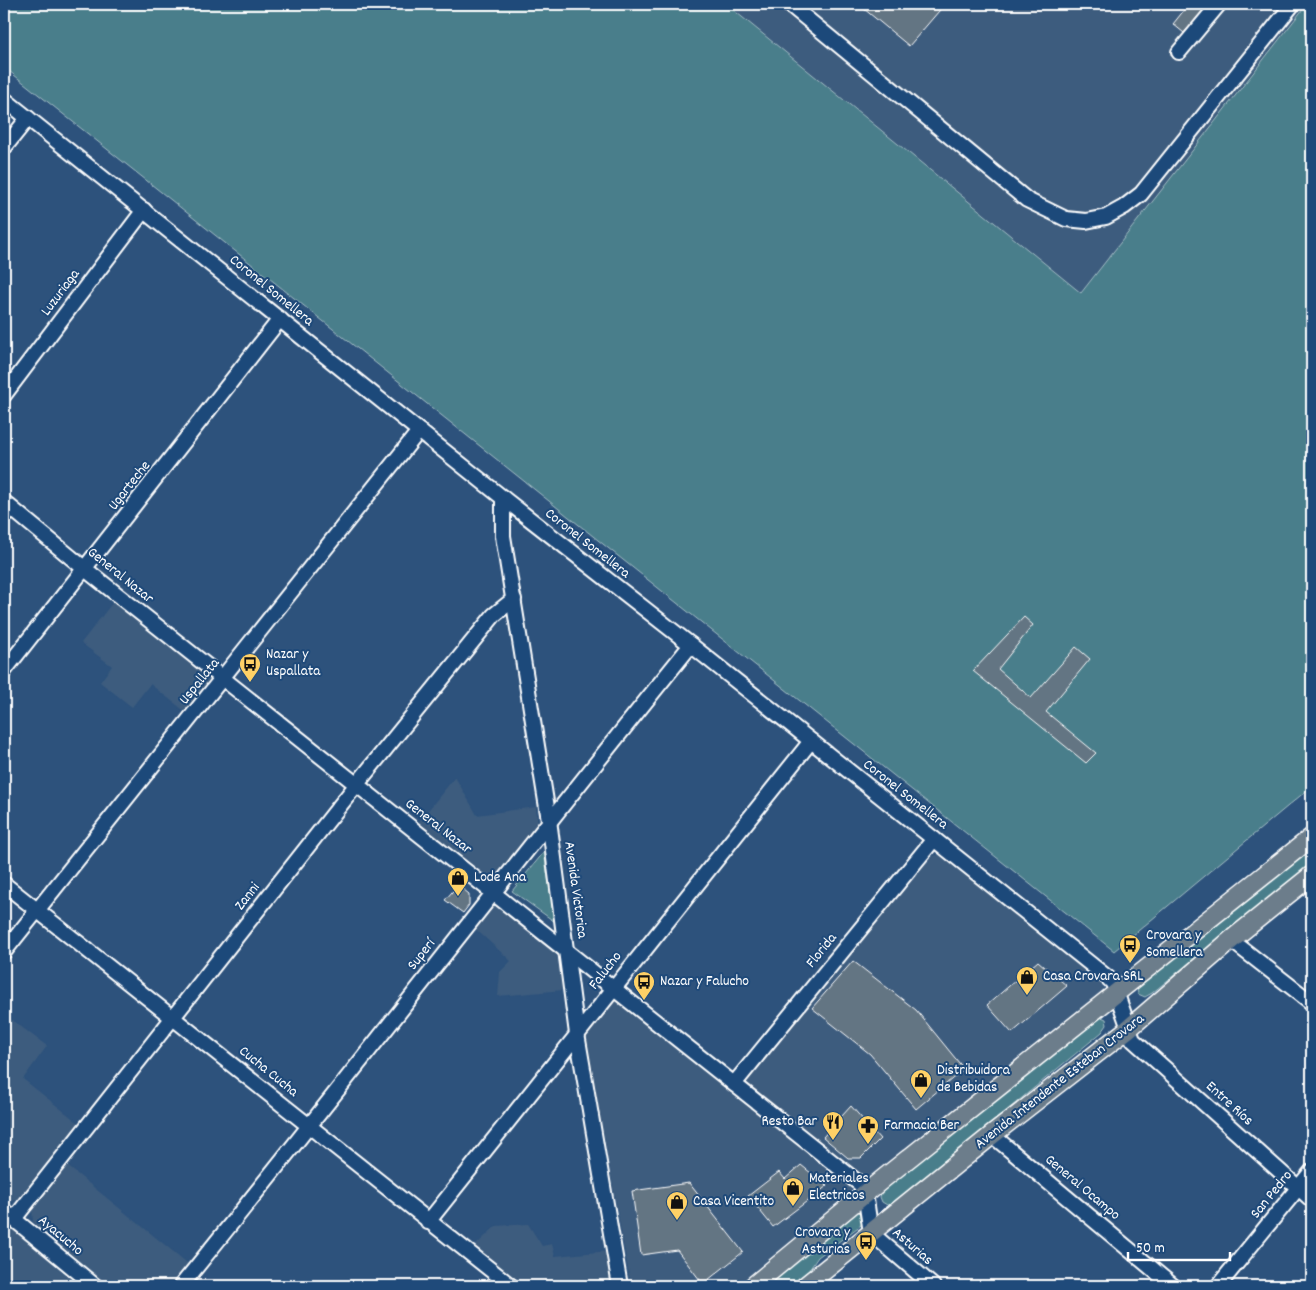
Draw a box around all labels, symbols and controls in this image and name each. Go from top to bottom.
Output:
street label: Coronel Somellera [224,250,319,333]
street label: Luzuriaga [36,264,87,321]
street label: Ugarteche [103,456,157,516]
street label: Coronel Somellera [539,504,635,585]
street label: General Nazar [82,542,158,610]
place label: Nazar y Uspallata [266,644,321,683]
bus stop icon: Nazar y Uspallata [238,652,262,683]
street label: Uspallata [174,653,226,710]
street label: Coronel Somellera [857,755,953,836]
street label: General Nazar [400,794,477,861]
street label: Avenida Victorica [557,840,593,941]
shop icon: Lode Ana [446,866,470,897]
place label: Lode Ana [474,867,527,889]
street label: Zanni [230,878,266,916]
place label: Crovara y Somellera [1146,925,1204,964]
street label: Florida [801,928,844,973]
street label: Superí [403,933,442,976]
bus stop icon: Crovara y Somellera [1118,933,1142,964]
street label: Falucho [584,947,628,995]
shop icon: Casa Crovara SRL [1015,965,1039,996]
place label: Casa Crovara SRL [1043,966,1143,988]
bus stop icon: Nazar y Falucho [632,970,656,1001]
place label: Nazar y Falucho [660,971,749,993]
street label: Avenida Intendente Esteban Crovara [971,1008,1150,1155]
street label: Cucha Cucha [233,1041,303,1104]
place label: Distribuidora de Bebidas [937,1060,1011,1099]
shop icon: Distribuidora de Bebidas [909,1068,933,1099]
street label: Entre Ríos [1200,1076,1258,1132]
restaurant icon: Resto Bar [821,1110,845,1141]
place label: Resto Bar [761,1111,817,1133]
pharmacy icon: Farmacia Ber [856,1114,880,1145]
place label: Farmacia Ber [884,1115,960,1137]
street label: General Ocampo [1039,1150,1125,1226]
street label: San Pedro [1246,1166,1299,1224]
place label: Materiales Electricos [809,1168,869,1207]
shop icon: Materiales Electricos [781,1176,805,1207]
shop icon: Casa Vicentito [665,1190,689,1221]
place label: Casa Vicentito [693,1191,775,1213]
street label: Ayacucho [32,1210,88,1262]
place label: Crovara y Asturias [795,1222,851,1261]
street label: Asturias [887,1223,937,1271]
bus stop icon: Crovara y Asturias [854,1230,878,1261]
scale bar [1128,1230,1231,1262]
text: 50 m [1136,1238,1165,1260]

